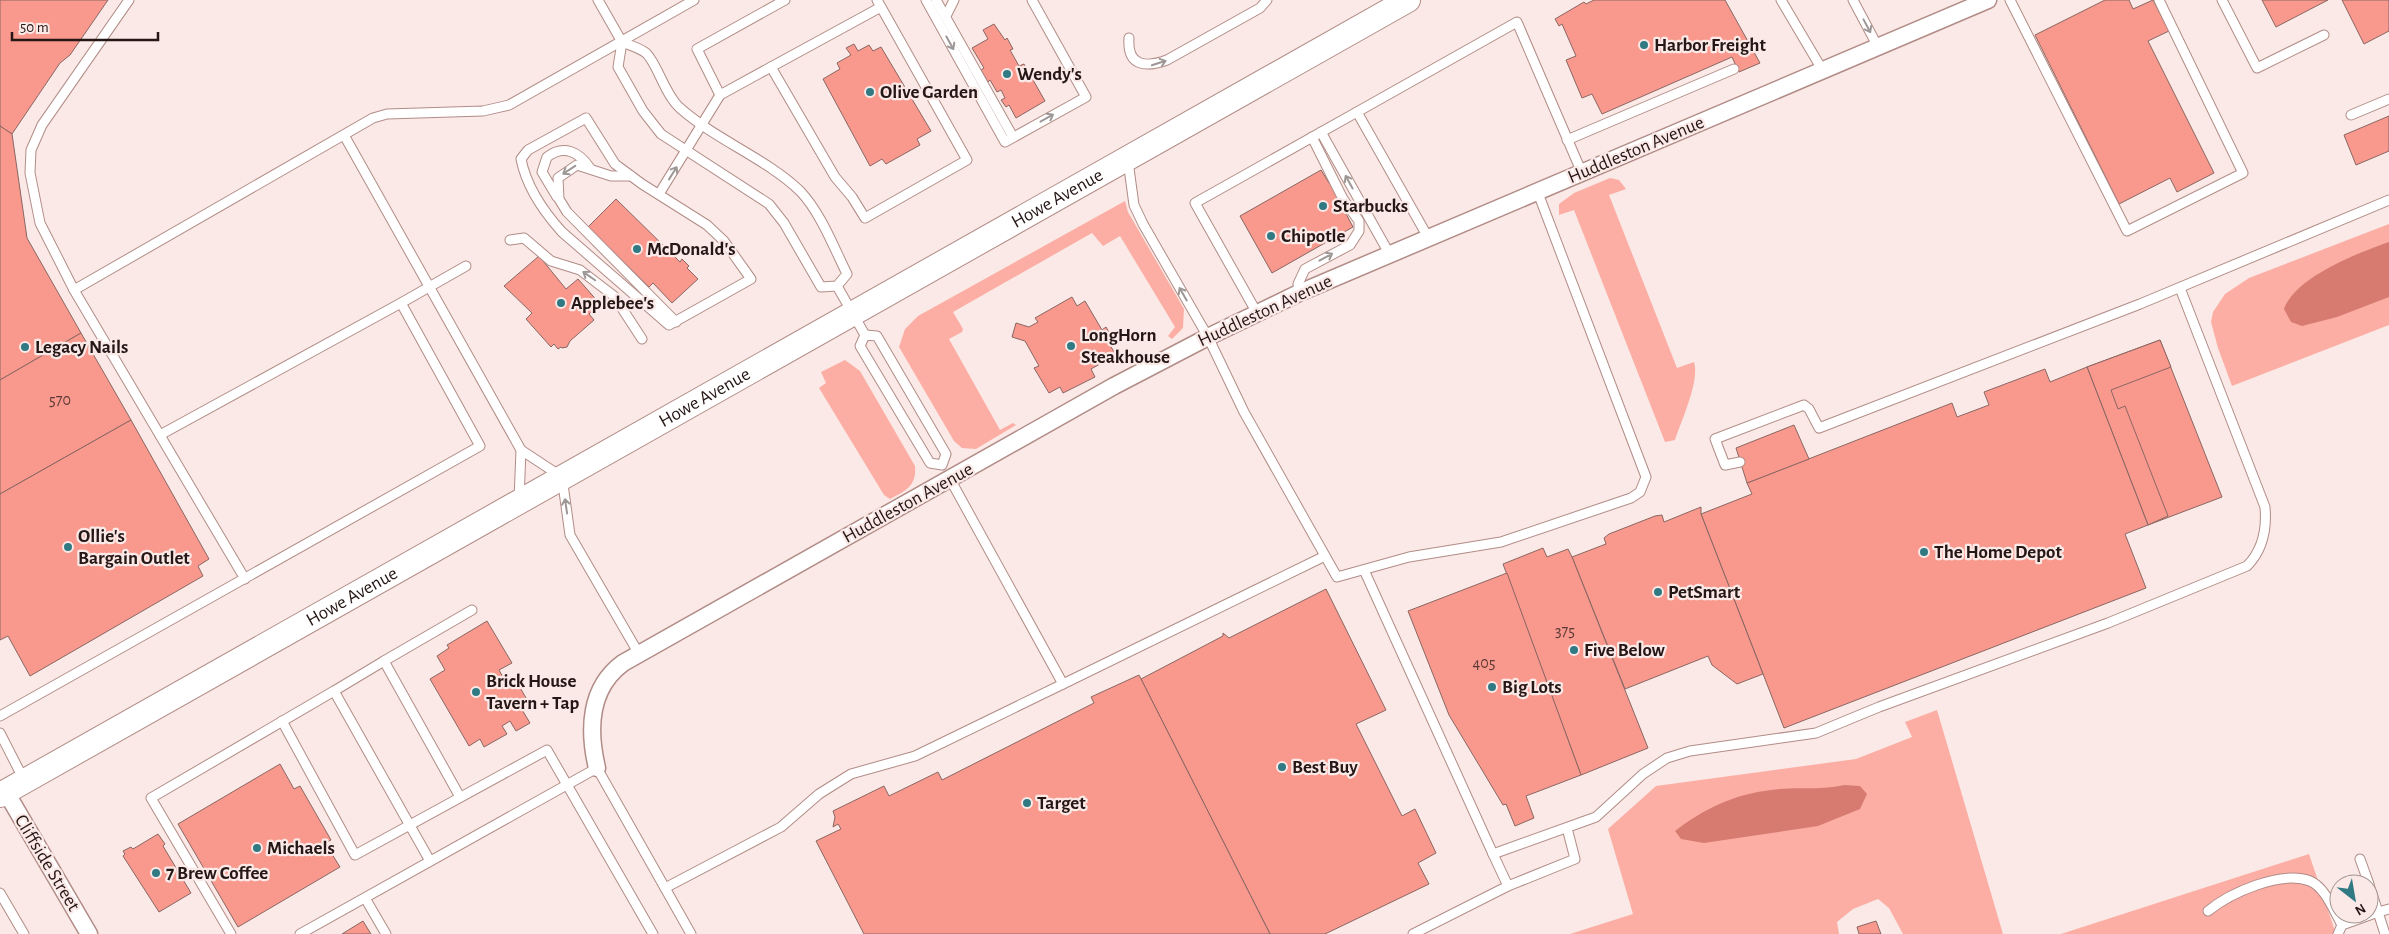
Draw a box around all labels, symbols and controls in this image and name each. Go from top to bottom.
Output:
scale bar [12,10,159,42]
one-way arrow [1862,18,1872,33]
text: 50 m [20,20,49,35]
one-way arrow [945,35,955,49]
place label: Harbor Freight [1654,36,1766,55]
marker: Harbor Freight [1638,39,1650,51]
one-way arrow [1150,57,1166,67]
place label: Wendy's [1017,65,1082,84]
marker: Wendy's [1001,68,1013,80]
place label: Olive Garden [880,83,978,102]
marker: Olive Garden [864,86,876,98]
one-way arrow [1040,113,1054,123]
street label: Huddleston Avenue [1565,113,1707,187]
one-way arrow [562,165,576,175]
street label: Howe Avenue [1008,165,1106,231]
one-way arrow [668,166,678,180]
one-way arrow [1344,175,1354,189]
place label: Starbucks [1333,197,1408,216]
marker: Starbucks [1317,200,1329,212]
place label: Chipotle [1281,227,1346,246]
marker: Chipotle [1265,230,1277,242]
place label: McDonald's [647,240,736,259]
marker: McDonald's [631,243,643,255]
one-way arrow [1318,252,1332,262]
one-way arrow [582,271,596,281]
street label: Huddleston Avenue [1195,272,1335,350]
one-way arrow [1178,288,1188,302]
place label: Applebee's [571,294,654,313]
marker: Applebee's [555,297,567,309]
place label: LongHorn Steakhouse [1081,326,1170,367]
place label: Legacy Nails [35,338,128,357]
marker: LongHorn Steakhouse [1065,340,1077,352]
marker: Legacy Nails [19,341,31,353]
street label: Howe Avenue [656,364,753,430]
house number: 570 [49,392,71,408]
street label: Huddleston Avenue [840,459,976,547]
one-way arrow [560,498,570,514]
place label: Ollie's Bargain Outlet [78,527,190,568]
marker: Ollie's Bargain Outlet [62,541,74,553]
place label: The Home Depot [1934,543,2062,562]
marker: The Home Depot [1918,546,1930,558]
street label: Howe Avenue [303,563,401,630]
place label: PetSmart [1668,583,1741,602]
marker: PetSmart [1652,586,1664,598]
house number: 375 [1555,623,1575,639]
place label: Five Below [1584,641,1666,660]
marker: Five Below [1568,644,1580,656]
house number: 405 [1473,655,1495,671]
place label: Brick House Tavern + Tap [486,672,580,713]
place label: Big Lots [1502,678,1562,697]
marker: Big Lots [1486,681,1498,693]
marker: Brick House Tavern + Tap [470,686,482,698]
place label: Best Buy [1292,758,1358,777]
marker: Best Buy [1276,761,1288,773]
place label: Target [1037,794,1086,813]
marker: Target [1021,797,1033,809]
street label: Cliffside Street [11,811,83,915]
place label: Michaels [267,839,335,858]
marker: Michaels [251,842,263,854]
place label: 7 Brew Coffee [166,864,268,883]
marker: 7 Brew Coffee [150,867,162,879]
north arrow [2329,874,2379,924]
text: N [2352,901,2368,918]

